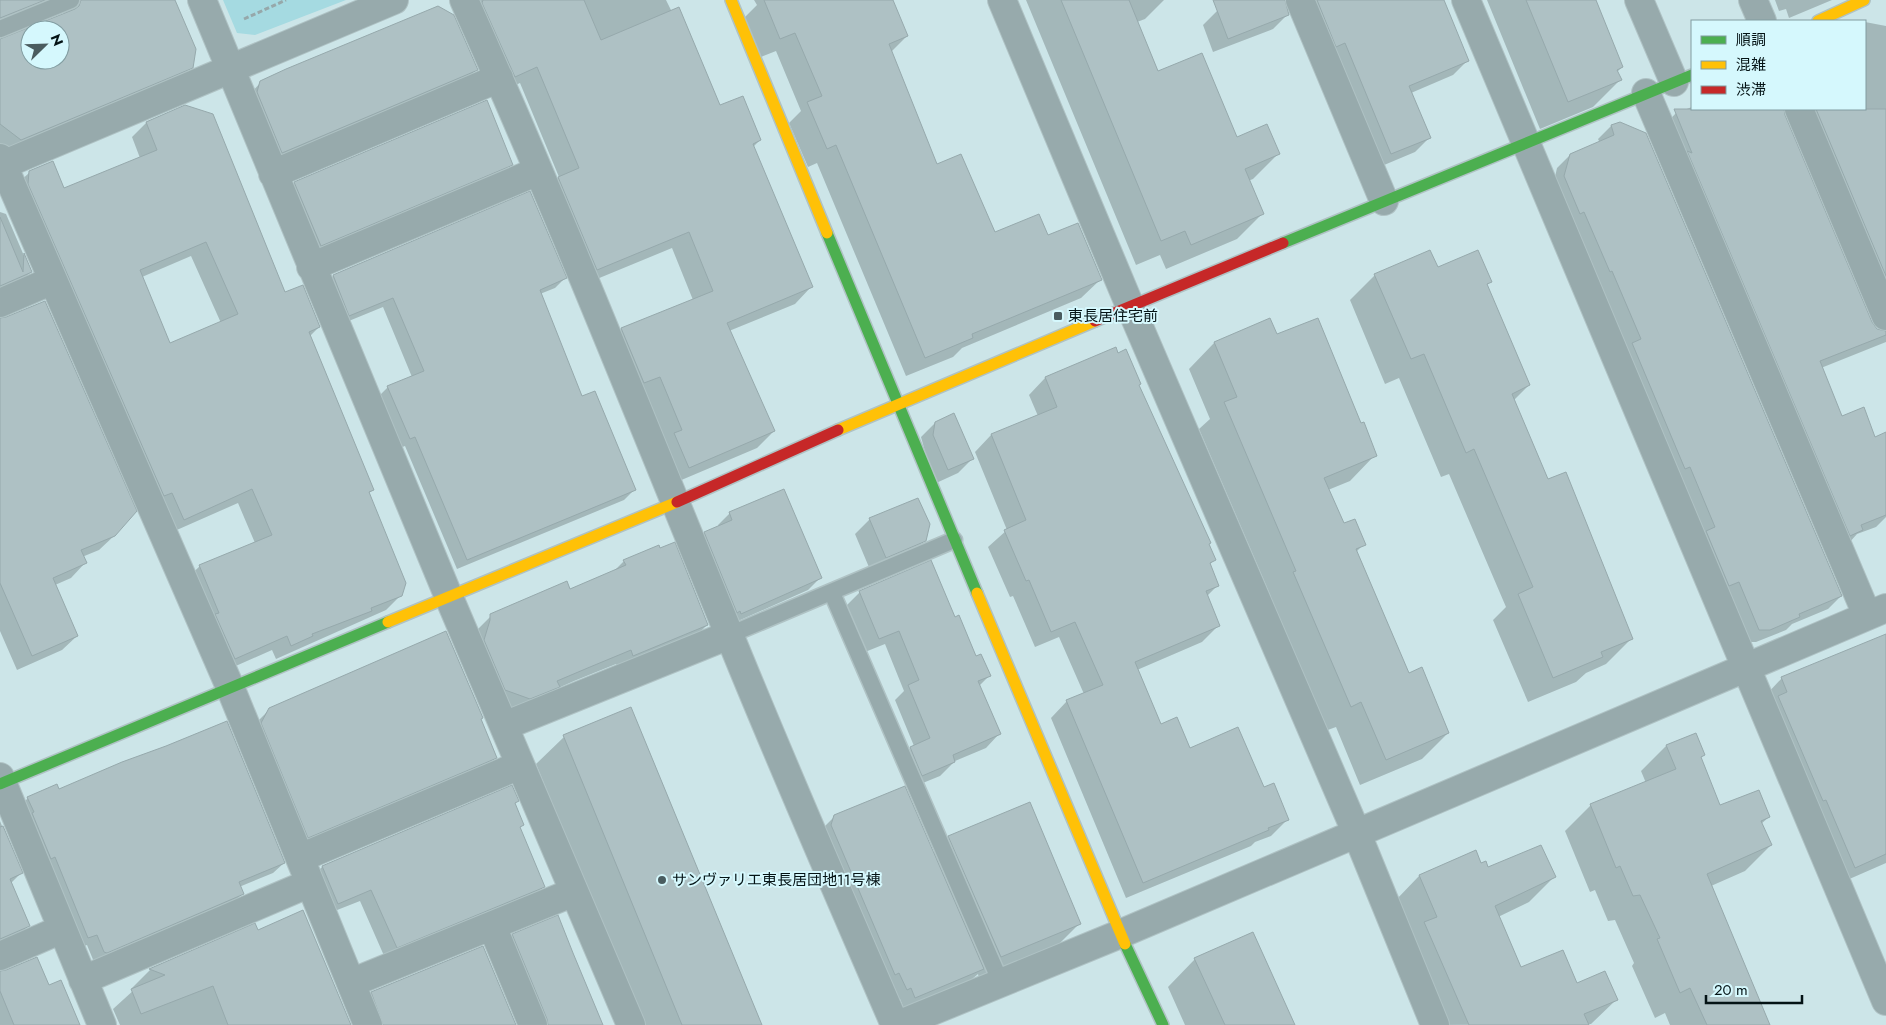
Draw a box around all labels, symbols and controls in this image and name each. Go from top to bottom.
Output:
north arrow [20,20,70,70]
legend [1691,20,1866,110]
text: 順調 [1736,29,1766,51]
text: N [46,31,68,49]
text: 混雑 [1736,54,1766,76]
text: 渋滞 [1736,79,1766,101]
place label: 東長居住宅前 [1068,305,1158,327]
marker: 東長居住宅前 [1052,310,1064,322]
place label: サンヴァリエ東長居団地11号棟 [672,869,881,891]
marker: サンヴァリエ東長居団地11号棟 [656,874,668,886]
scale bar [1706,972,1802,1004]
text: 20 m [1714,979,1748,1001]

